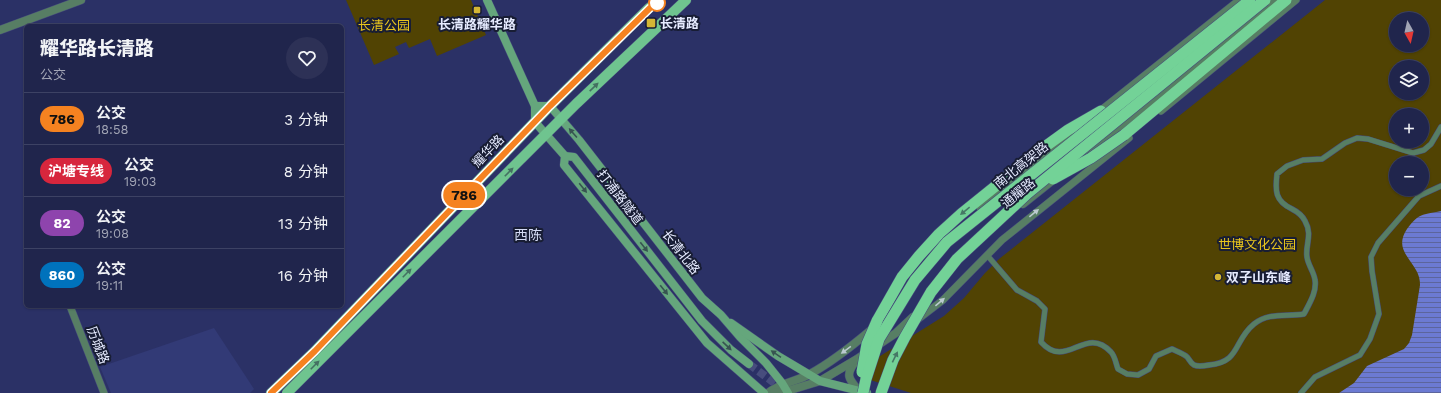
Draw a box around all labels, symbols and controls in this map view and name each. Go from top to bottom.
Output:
unlabelled marker [648,0,666,12]
marker: 长清路耀华路 [472,5,482,15]
north arrow [1389,12,1429,52]
map controls [1389,12,1429,196]
place label: 长清路 [660,16,699,31]
place label: 长清路耀华路 [438,17,516,32]
marker: 长清路 [645,17,657,29]
park label: 长清公园 [358,18,410,33]
text: 耀华路长清路 [40,37,154,60]
button: heart [286,37,328,79]
button: layers [1389,60,1429,100]
text: 公交 [40,67,66,82]
one-way arrow [589,83,599,92]
text: 公交 [96,104,126,122]
button: + [1389,108,1429,148]
text: 786 [49,111,75,127]
text: 3 分钟 [284,111,328,129]
text: 18:58 [96,122,129,137]
one-way arrow [568,128,577,138]
street label: 耀华路 [469,132,507,170]
street label: 南北高架路 [991,139,1051,191]
text: 公交 [124,156,154,174]
button: − [1389,156,1429,196]
text: 沪塘专线 [48,163,104,179]
text: 8 分钟 [284,163,328,181]
one-way arrow [504,167,514,177]
street label: 打浦路隧道 [594,167,646,227]
text: 19:03 [124,174,156,189]
street label: 通耀路 [998,175,1038,211]
line badge: 786 [441,182,487,208]
one-way arrow [578,183,587,194]
text: 786 [451,187,477,203]
one-way arrow [960,207,970,215]
text: 公交 [96,208,126,226]
one-way arrow [1029,209,1040,218]
text: 82 [53,215,71,231]
text: 13 分钟 [278,215,328,233]
text: 19:08 [96,226,129,241]
district label: 西陈 [514,227,542,243]
street label: 长清北路 [659,227,703,277]
park label: 世博文化公园 [1218,237,1296,252]
one-way arrow [639,242,648,253]
text: 公交 [96,260,126,278]
text: 860 [49,267,75,283]
text: 16 分钟 [278,267,328,285]
one-way arrow [402,269,412,278]
place label: 双子山东峰 [1226,270,1291,285]
marker: 双子山东峰 [1213,272,1223,282]
text: 19:11 [96,278,123,293]
one-way arrow [660,284,669,295]
one-way arrow [934,298,945,306]
street label: 历城路 [84,324,112,366]
one-way arrow [722,342,733,351]
one-way arrow [841,346,852,354]
one-way arrow [770,350,781,358]
one-way arrow [892,351,898,362]
one-way arrow [310,360,320,370]

